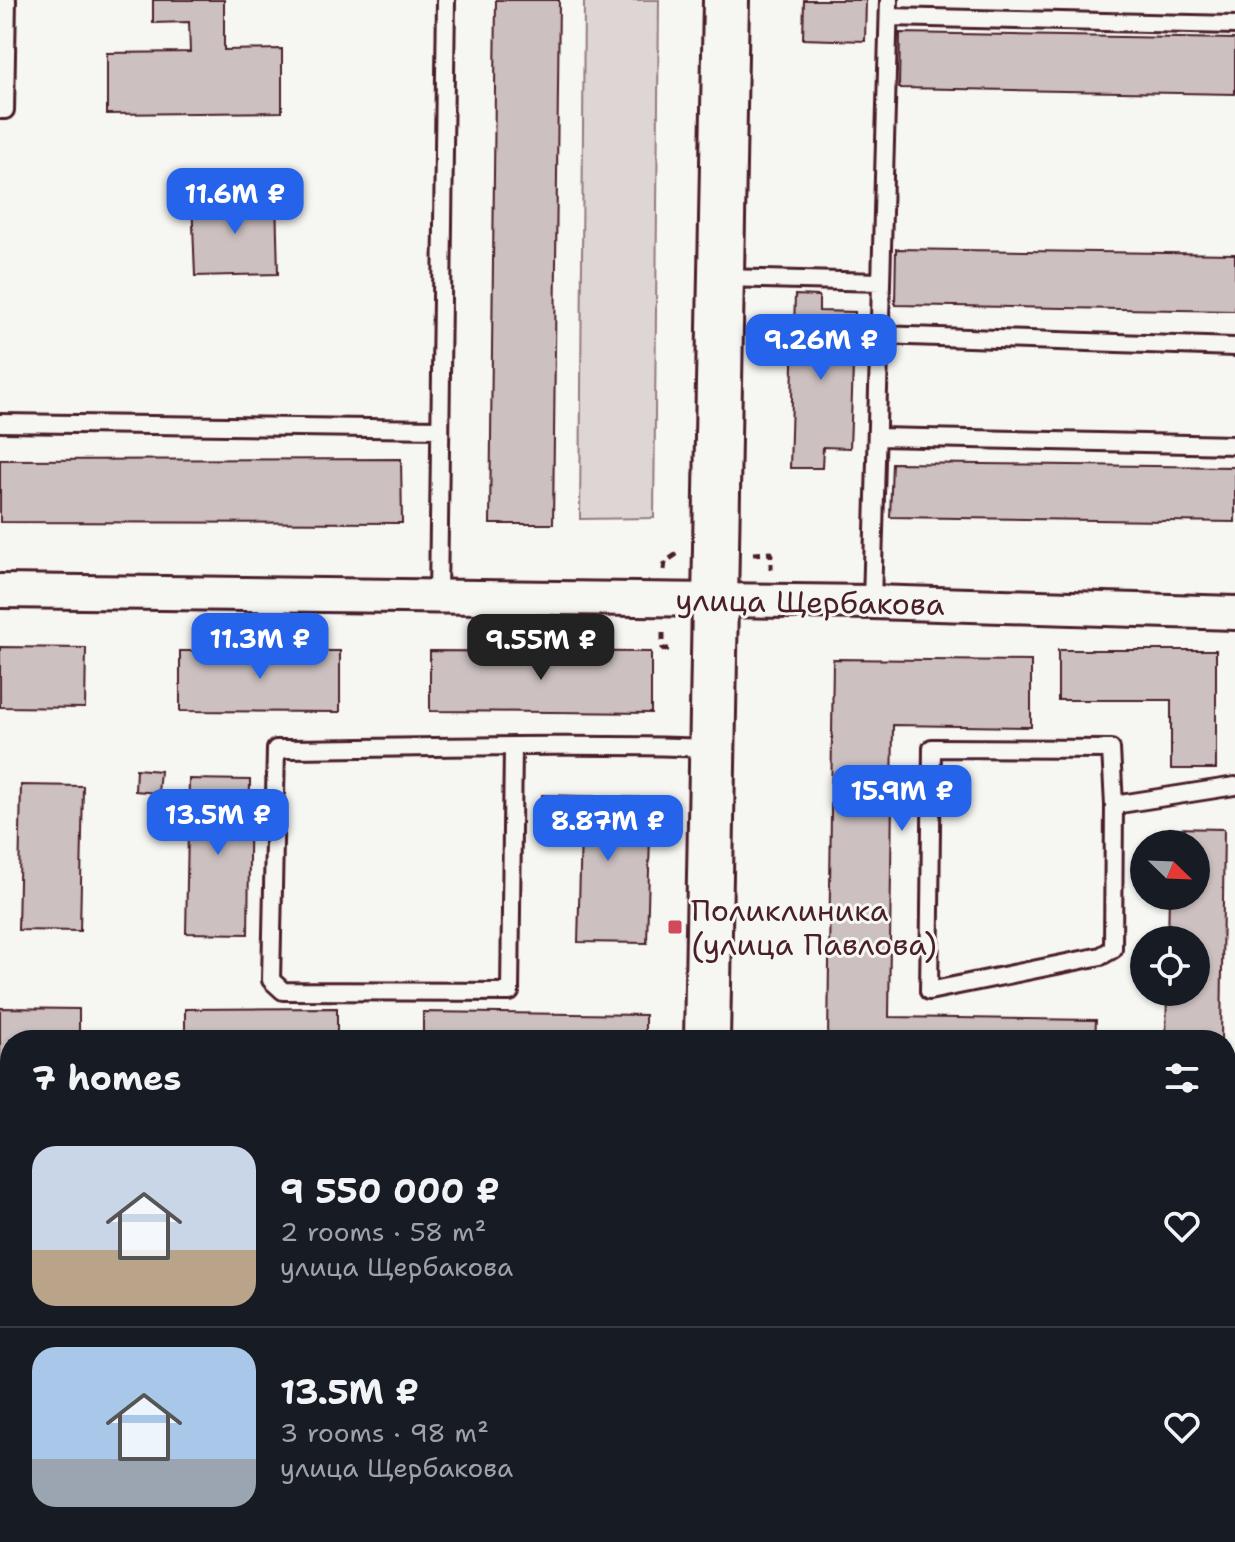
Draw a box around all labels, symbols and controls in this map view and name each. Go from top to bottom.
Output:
pin: 11.6M ₽ [161,168,309,236]
text: 11.6M ₽ [185,176,285,211]
pin: 9.26M ₽ [747,314,895,382]
text: 9.26M ₽ [764,322,878,357]
street label: улица Щербакова [675,579,945,625]
pin: 11.3M ₽ [186,613,334,681]
pin: 9.55M ₽ [467,614,615,682]
text: 11.3M ₽ [210,621,310,656]
text: 9.55M ₽ [485,622,597,657]
pin: 15.9M ₽ [828,765,976,833]
text: 15.9M ₽ [850,773,954,808]
pin: 13.5M ₽ [144,789,292,857]
pin: 8.87M ₽ [534,795,682,863]
text: 13.5M ₽ [165,797,271,832]
text: 8.87M ₽ [551,803,665,838]
north arrow [1130,830,1210,910]
map controls [1130,830,1210,1006]
place label: Поликлиника (улица Павлова) [691,890,937,965]
marker: Поликлиника (улица Павлова) [666,918,684,936]
button: locate [1130,926,1210,1006]
text: 7 homes [32,1055,181,1101]
icon: filters [1160,1056,1204,1100]
text: 9 550 000 ₽ [280,1168,500,1214]
icon: home [96,1178,192,1274]
icon: heart [1160,1204,1204,1248]
text: 2 rooms · 58 m² [280,1214,486,1249]
text: улица Щербакова [280,1249,513,1284]
text: 13.5M ₽ [280,1369,419,1415]
icon: home [96,1379,192,1475]
icon: heart [1160,1405,1204,1449]
text: 3 rooms · 98 m² [280,1415,489,1450]
text: улица Щербакова [280,1450,513,1485]

